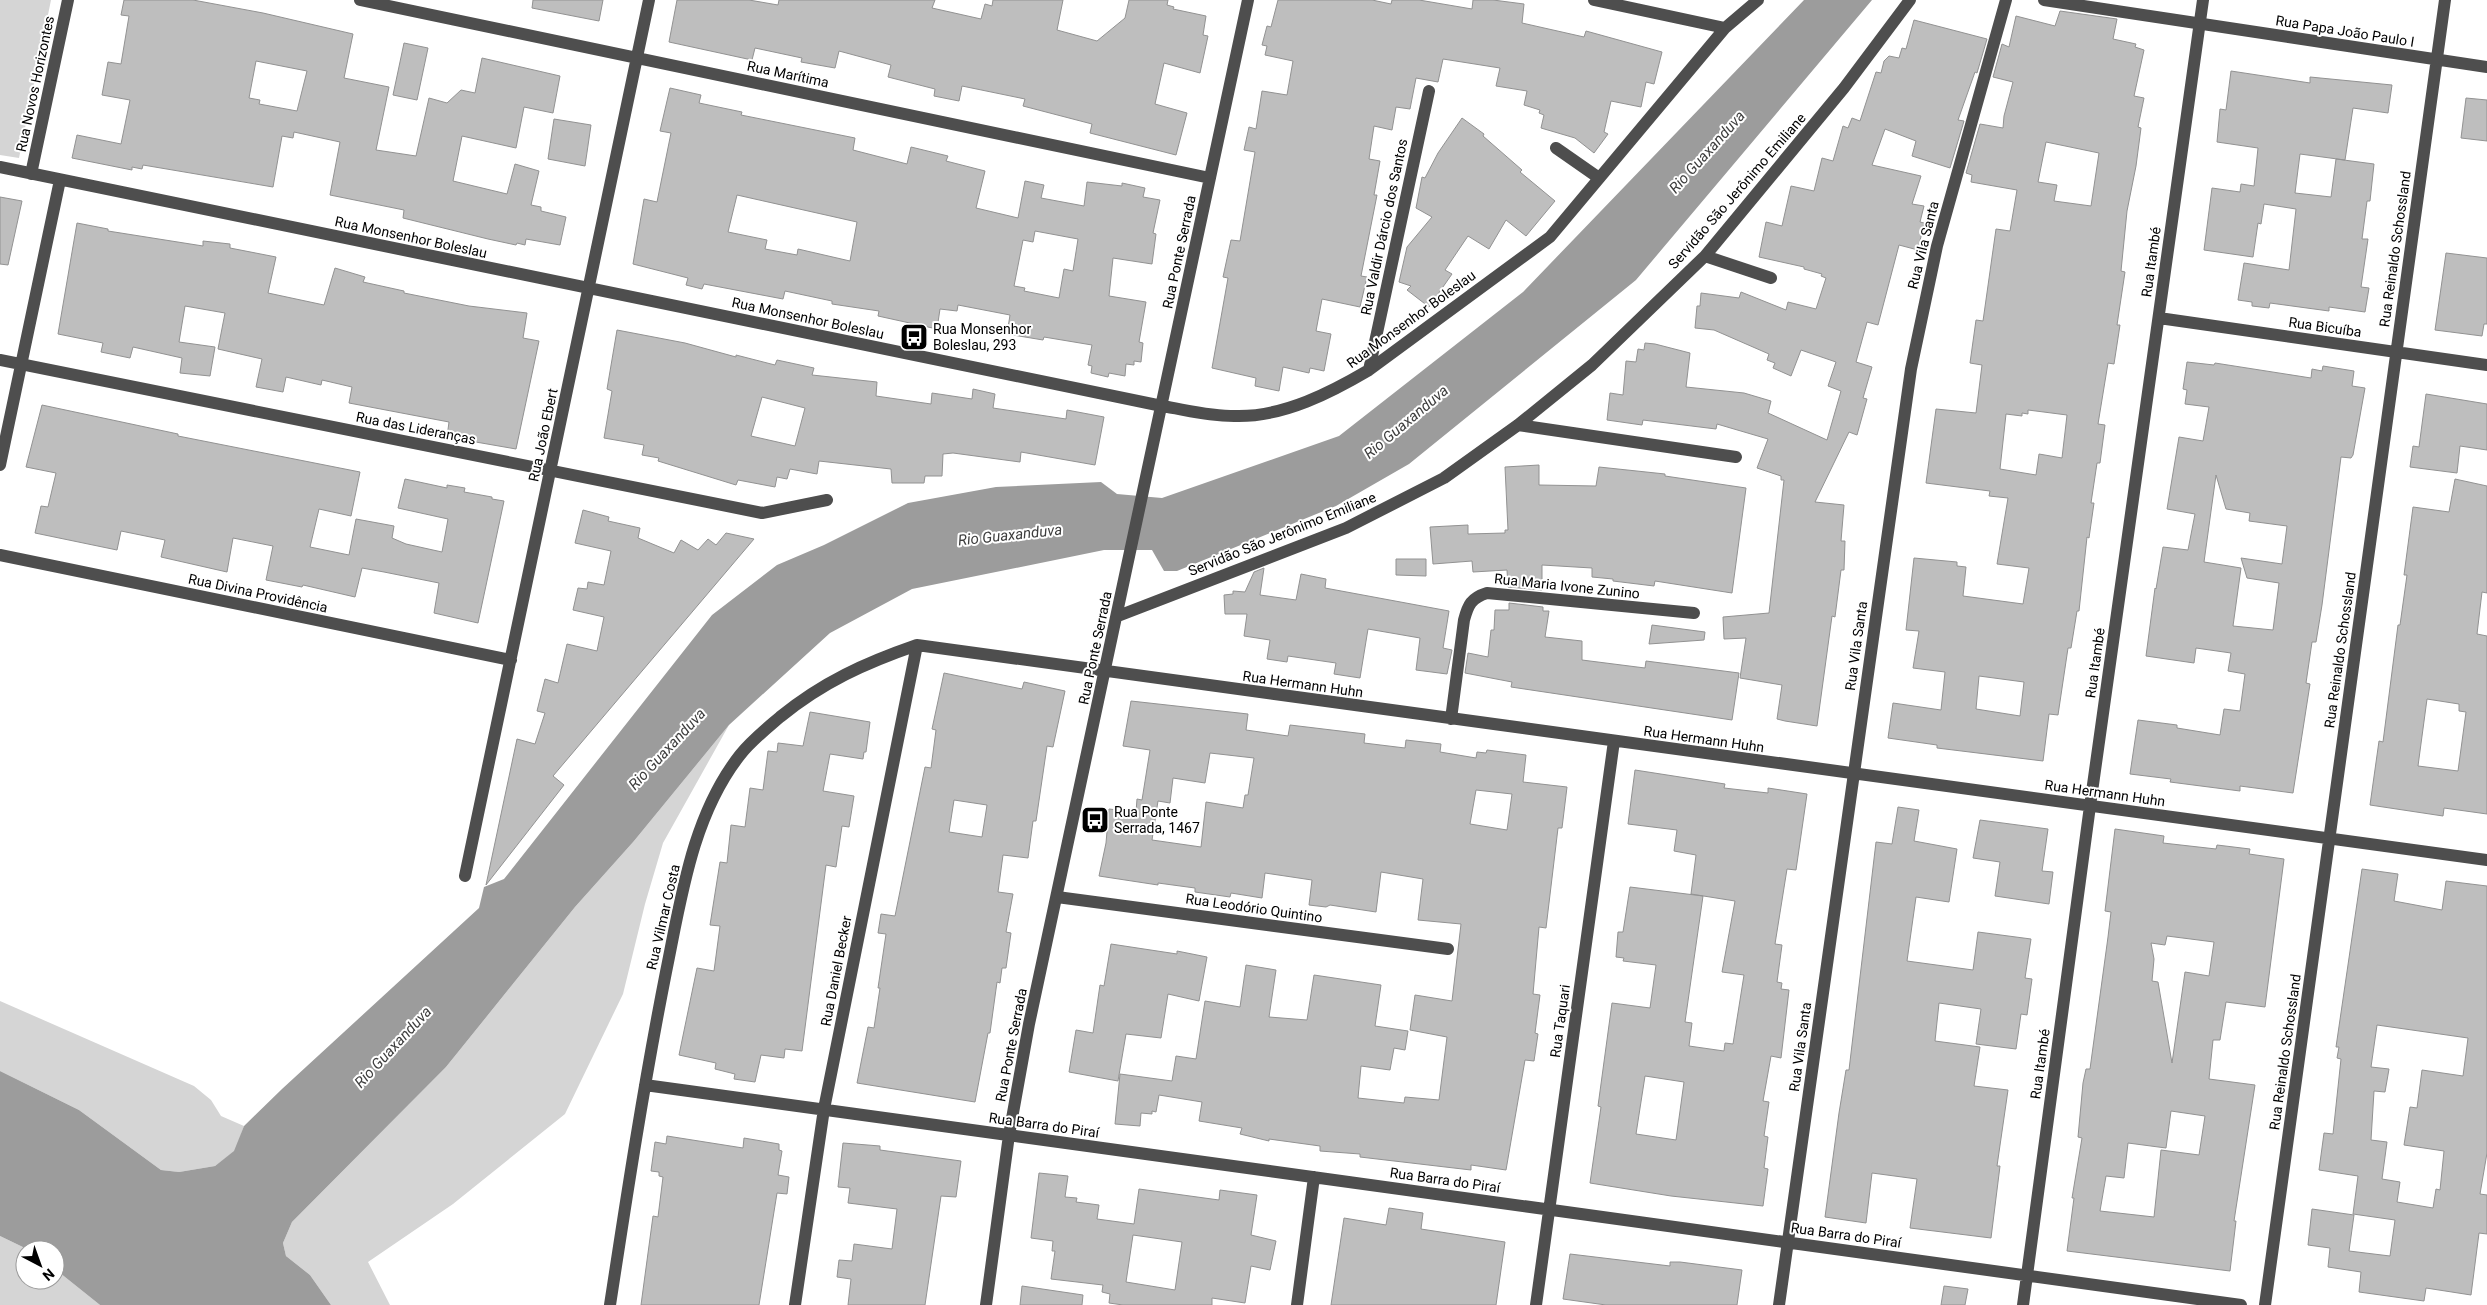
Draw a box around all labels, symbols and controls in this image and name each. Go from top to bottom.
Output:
street label: Rua Papa João Paulo I [2274,12,2416,50]
street label: Rua Novos Horizontes [13,15,57,153]
street label: Rua Marítima [746,58,830,90]
water label: Rio Guaxanduva [1665,107,1749,197]
street label: Servidão São Jerônimo Emiliane [1665,110,1809,272]
street label: Rua Valdir Dárcio dos Santos [1357,137,1411,317]
street label: Rua Reinaldo Schossland [2376,170,2414,328]
street label: Rua Ponte Serrada [1159,194,1199,310]
street label: Rua Vila Santa [1904,199,1942,291]
street label: Rua Monsenhor Boleslau [333,213,489,261]
street label: Rua Itambé [2138,226,2164,298]
street label: Rua Monsenhor Boleslau [1344,267,1478,371]
street label: Rua Monsenhor Boleslau [730,294,886,342]
street label: Rua Bicuíba [2287,314,2363,340]
place label: Rua Monsenhor Boleslau, 293 [933,321,1031,353]
bus stop icon: Rua Monsenhor Boleslau, 293 [899,322,929,352]
water label: Rio Guaxanduva [1360,381,1452,463]
street label: Rua João Ebert [525,386,561,483]
street label: Rua das Lideranças [355,409,477,447]
street label: Servidão São Jerônimo Emiliane [1186,489,1378,579]
water label: Rio Guaxanduva [957,521,1063,549]
street label: Rua Divina Providência [187,570,329,616]
street label: Rua Maria Ivone Zunino [1493,570,1641,602]
street label: Rua Reinaldo Schossland [2321,571,2359,729]
street label: Rua Ponte Serrada [1075,590,1115,706]
street label: Rua Vila Santa [1842,600,1870,692]
street label: Rua Itambé [2082,627,2108,699]
street label: Rua Hermann Huhn [1242,668,1364,700]
water label: Rio Guaxanduva [625,705,709,793]
street label: Rua Hermann Huhn [1643,723,1765,755]
street label: Rua Hermann Huhn [2044,777,2166,809]
place label: Rua Ponte Serrada, 1467 [1114,804,1200,836]
bus stop icon: Rua Ponte Serrada, 1467 [1080,805,1110,835]
street label: Rua Vilmar Costa [643,863,683,971]
street label: Rua Leodório Quintino [1185,890,1323,926]
street label: Rua Daniel Becker [817,914,855,1028]
street label: Rua Reinaldo Schossland [2266,973,2304,1131]
street label: Rua Taquari [1547,983,1573,1059]
street label: Rua Ponte Serrada [992,987,1030,1103]
street label: Rua Vila Santa [1786,1001,1814,1093]
water label: Rio Guaxanduva [351,1003,435,1091]
street label: Rua Itambé [2027,1028,2053,1100]
street label: Rua Barra do Piraí [988,1109,1101,1141]
street label: Rua Barra do Piraí [1389,1164,1502,1196]
street label: Rua Barra do Piraí [1790,1219,1903,1251]
north arrow [15,1240,65,1290]
text: N [40,1266,58,1284]

